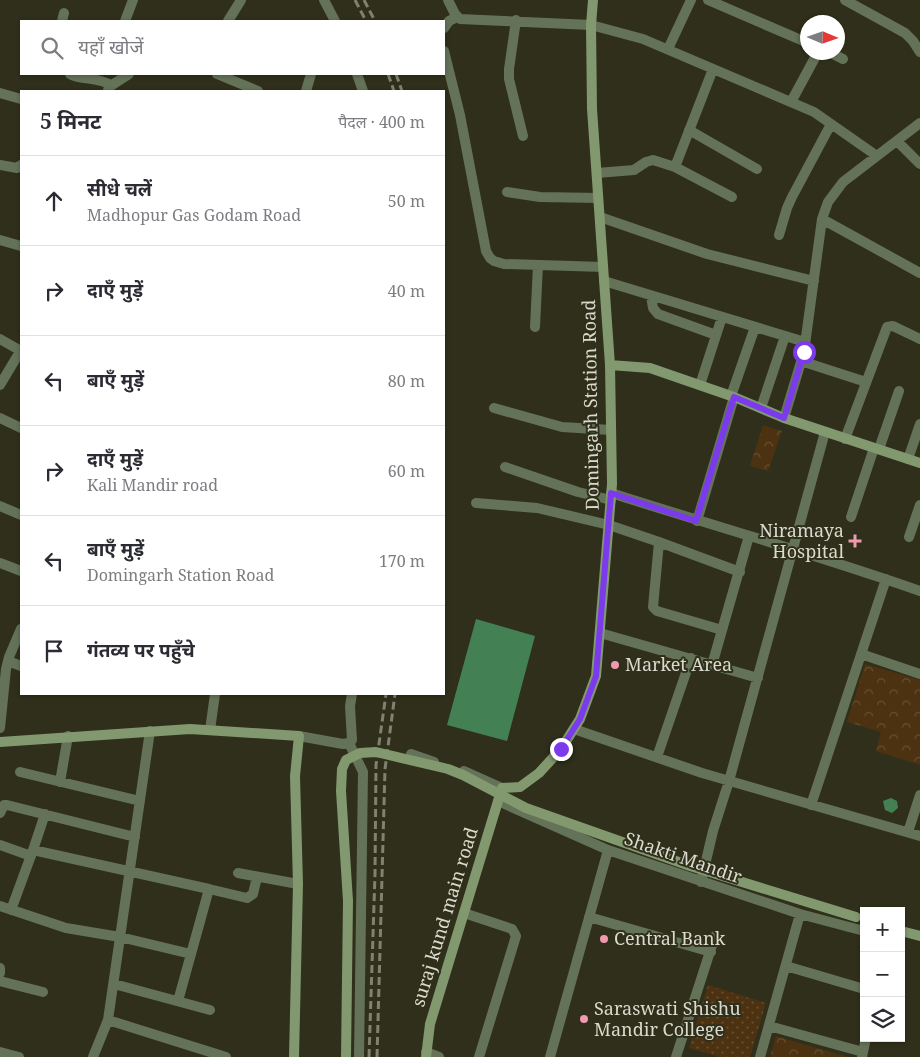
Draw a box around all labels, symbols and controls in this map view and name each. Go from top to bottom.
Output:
north arrow [800,15,845,60]
search box [20,20,445,75]
icon: search [38,34,66,62]
text: यहाँ खोजें [78,34,144,60]
text: 5 मिनट [40,107,101,135]
text: पैदल · 400 m [338,111,425,133]
text: सीधे चलें [87,176,152,202]
icon: ahead [40,187,68,215]
text: 50 m [388,190,425,212]
text: Madhopur Gas Godam Road [87,204,301,226]
icon: right [40,277,68,305]
text: दाएँ मुड़ें [87,277,143,303]
text: 40 m [388,280,425,302]
street label: Domingarh Station Road [576,299,604,511]
route start [793,341,816,364]
icon: left [40,367,68,395]
text: बाएँ मुड़ें [87,367,144,393]
text: 80 m [388,370,425,392]
text: दाएँ मुड़ें [87,446,143,472]
icon: right [40,457,68,485]
text: 60 m [388,460,425,482]
text: Kali Mandir road [87,474,218,496]
place label: Niramaya Hospital [759,518,844,563]
marker: Niramaya Hospital [848,534,862,548]
text: बाएँ मुड़ें [87,536,144,562]
icon: left [40,547,68,575]
text: 170 m [379,550,425,572]
text: Domingarh Station Road [87,564,274,586]
icon: arrive [40,637,68,665]
text: गंतव्य पर पहुँचे [87,637,195,663]
place label: Market Area [625,652,732,676]
marker: Market Area [609,659,621,671]
route end [550,738,573,761]
street label: suraj kund main road [405,824,483,1009]
street label: Shakti Mandir [621,826,746,889]
map controls [860,907,905,1042]
button: + [860,907,905,952]
place label: Central Bank [614,926,726,950]
marker: Central Bank [598,933,610,945]
button: − [860,952,905,997]
place label: Saraswati Shishu Mandir College [594,996,741,1041]
button: layers [860,997,905,1042]
marker: Saraswati Shishu Mandir College [578,1013,590,1025]

